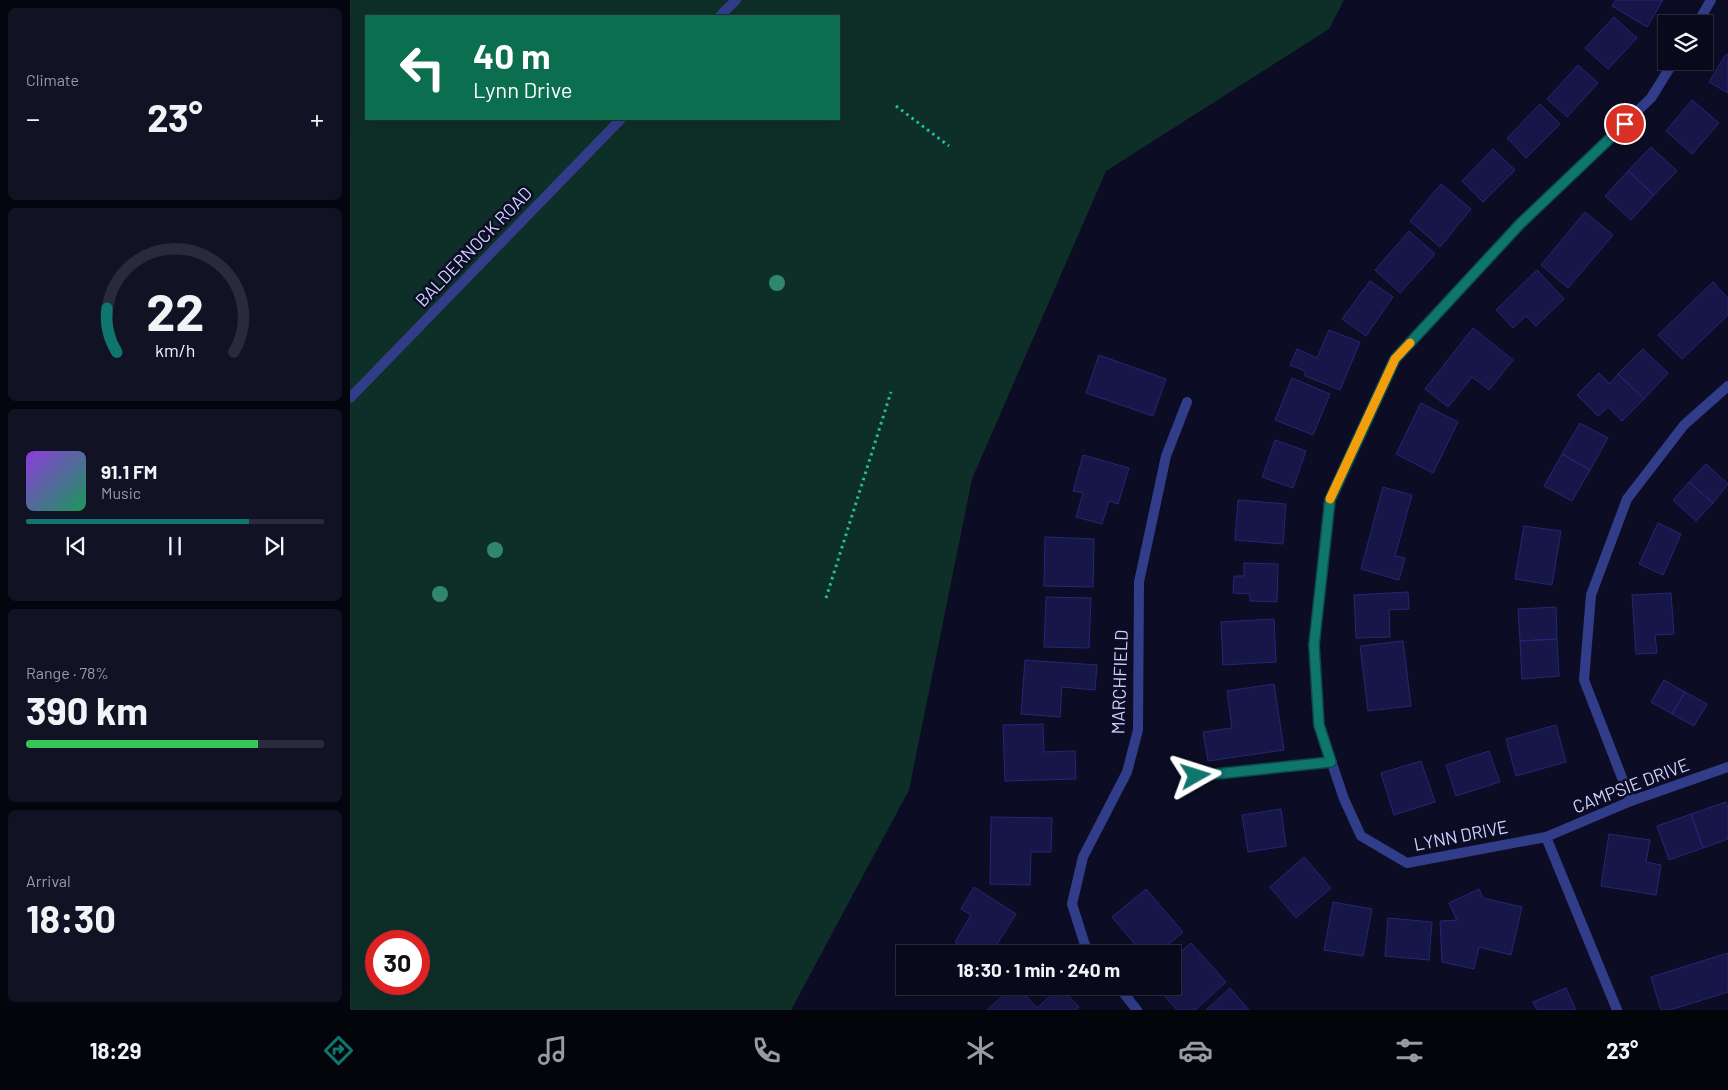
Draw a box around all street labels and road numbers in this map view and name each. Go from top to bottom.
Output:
street label: BALDERNOCK ROAD [410,182,536,311]
street label: MARCHFIELD [1106,629,1132,735]
street label: CAMPSIE DRIVE [1569,753,1692,817]
street label: LYNN DRIVE [1412,815,1510,855]

